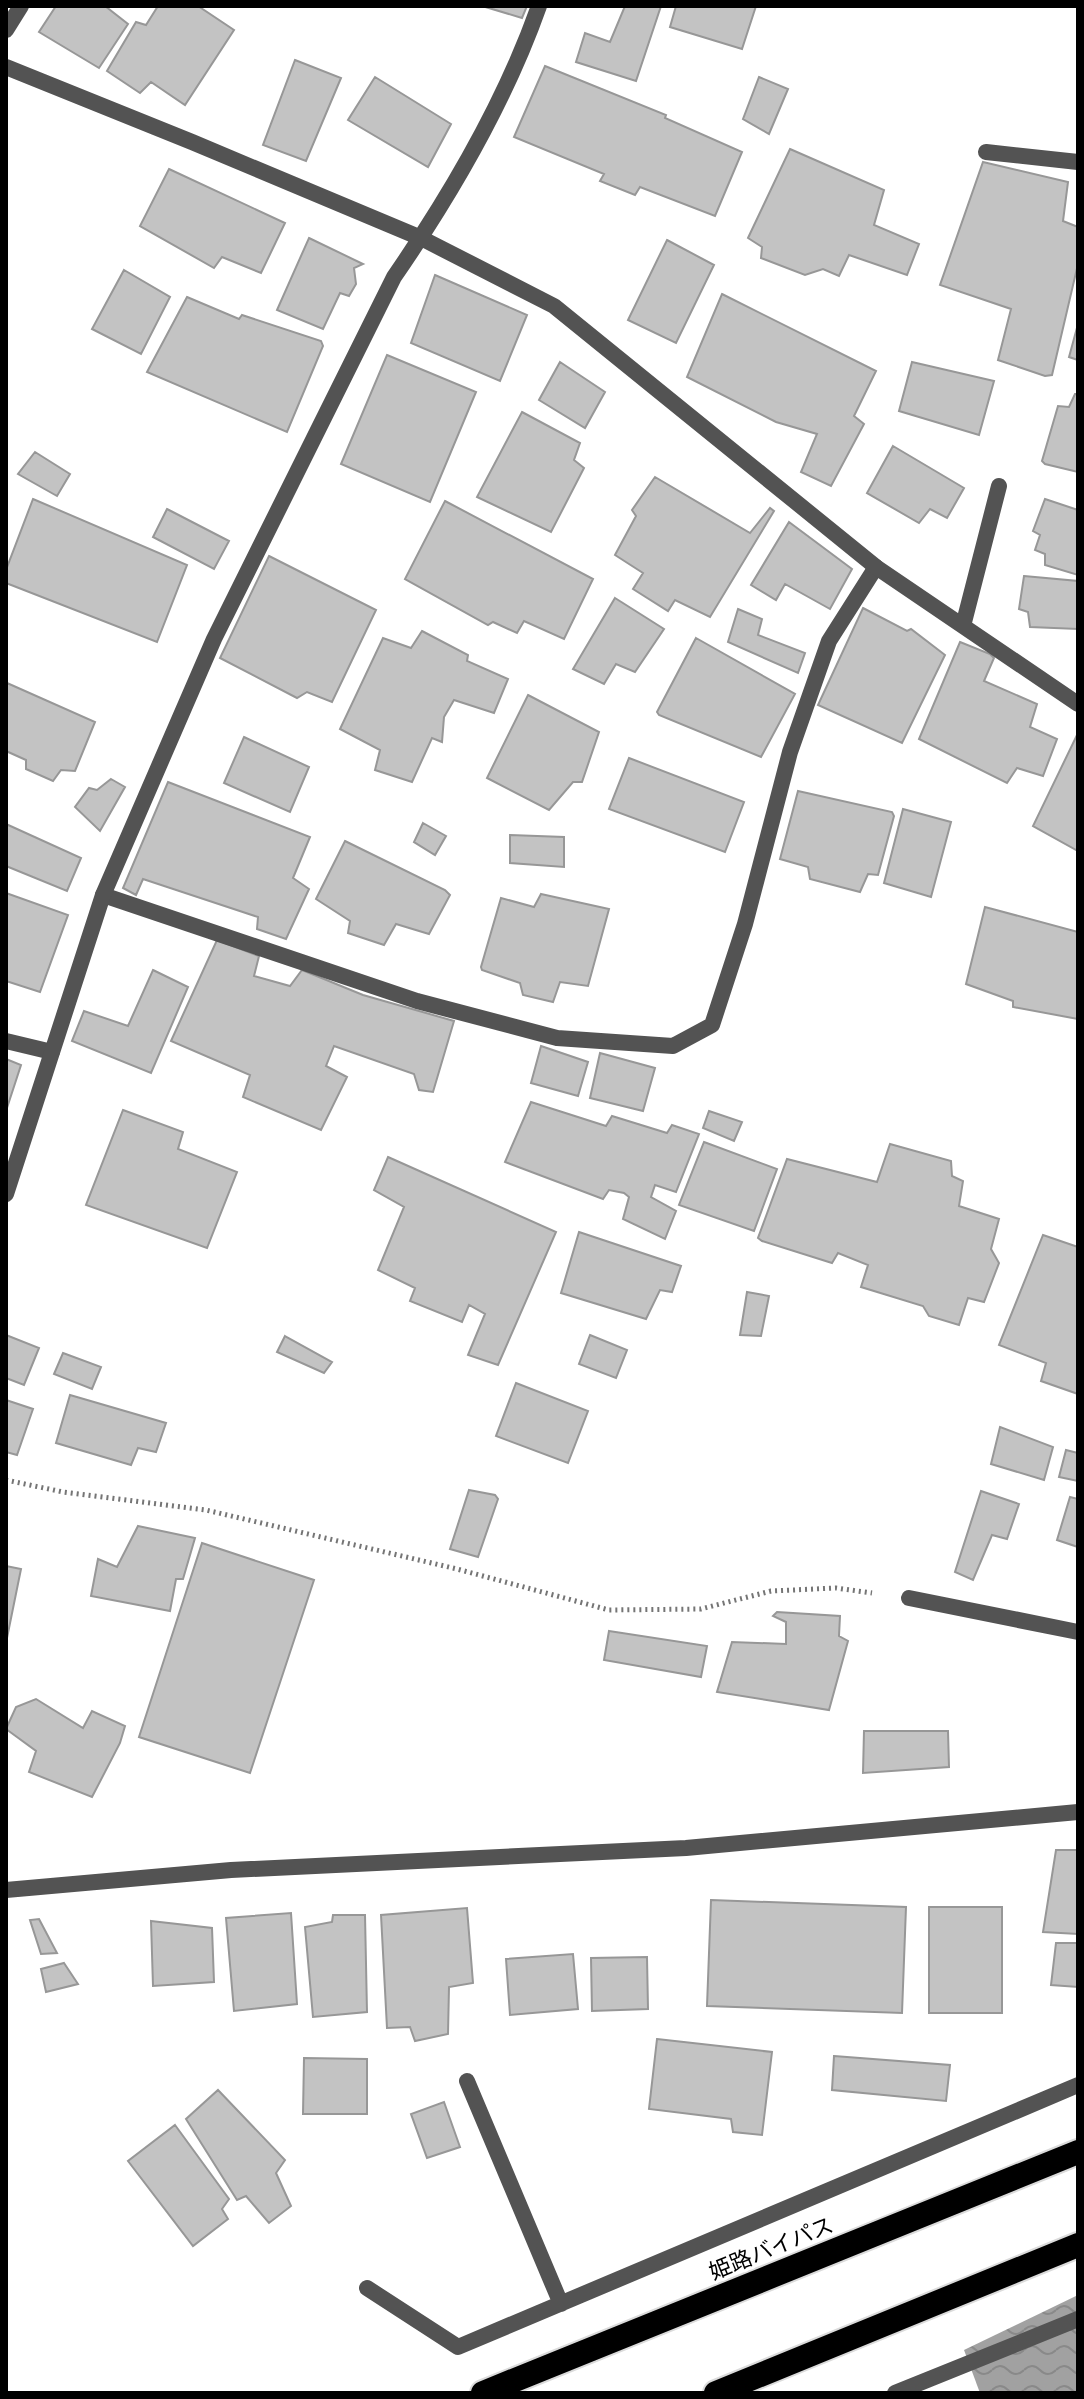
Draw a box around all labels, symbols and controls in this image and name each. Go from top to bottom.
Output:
street label: 姫路バイパス [705,2210,836,2284]

